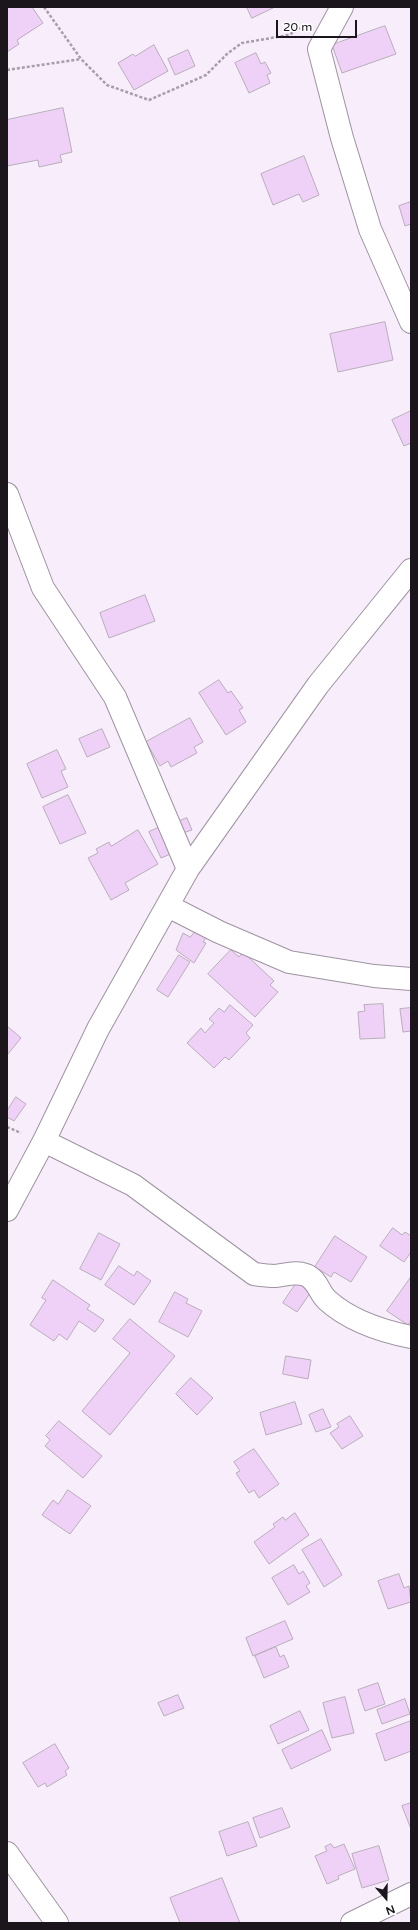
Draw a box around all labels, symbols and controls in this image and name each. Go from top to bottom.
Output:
scale bar [278,12,359,38]
text: 20 m [283,20,312,34]
north arrow [366,1878,406,1918]
text: N [384,1902,397,1917]

